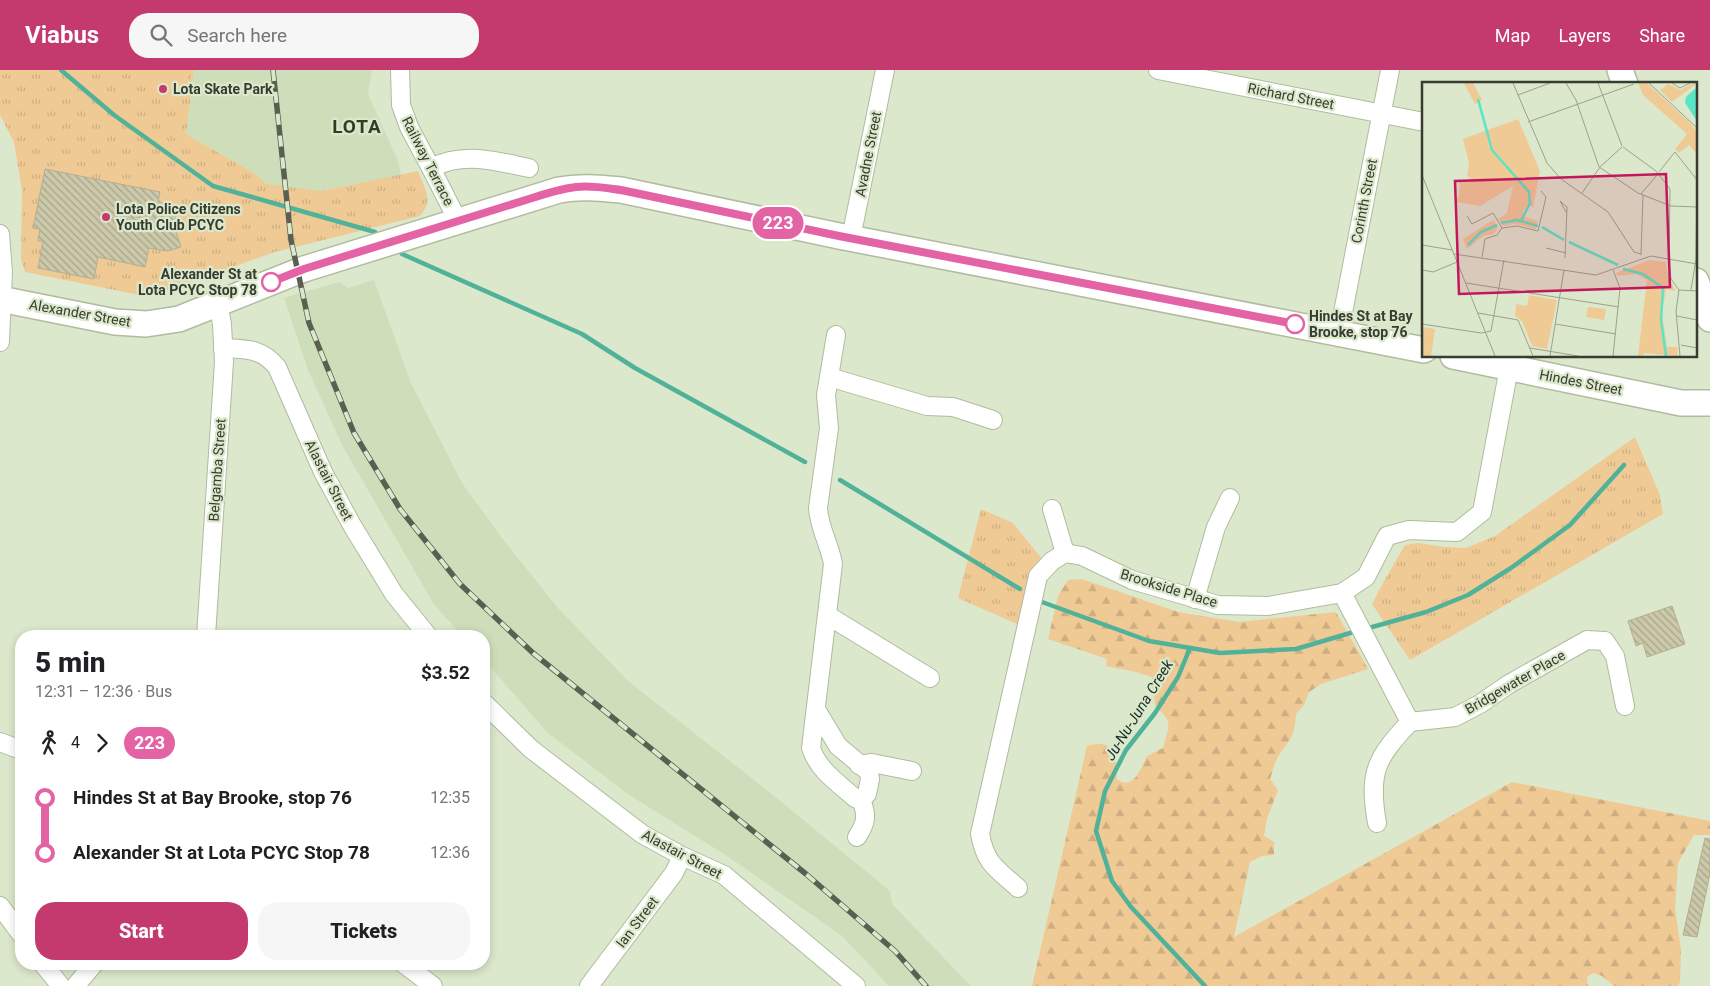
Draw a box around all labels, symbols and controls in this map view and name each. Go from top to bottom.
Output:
search box [129,13,479,58]
text: Viabus [25,21,99,49]
icon: search [147,21,175,49]
text: Search here [187,24,287,47]
text: Map [1495,25,1530,46]
text: Layers [1558,25,1611,46]
text: Share [1639,25,1685,46]
street label: Richard Street [1246,80,1336,112]
place label: Lota Skate Park [173,81,273,97]
inset map [1422,82,1698,358]
marker: Lota Skate Park [157,83,169,95]
street label: Avadne Street [852,110,884,198]
street label: Railway Terrace [399,114,457,208]
district label: LOTA [332,115,382,138]
street label: Corinth Street [1348,157,1380,245]
place label: Lota Police Citizens Youth Club PCYC [116,201,241,233]
line badge: 223 [749,207,807,239]
marker: Lota Police Citizens Youth Club PCYC [100,211,112,223]
text: 223 [763,212,793,233]
place label: Alexander St at Lota PCYC Stop 78 [138,266,257,298]
marker: Alexander St at Lota PCYC Stop 78 [261,272,281,292]
street label: Alexander Street [28,296,132,330]
place label: Hindes St at Bay Brooke, stop 76 [1309,308,1413,340]
marker: Hindes St at Bay Brooke, stop 76 [1285,314,1305,334]
street label: Hindes Street [1538,366,1624,398]
street label: Belgamba Street [205,418,229,522]
street label: Alastair Street [302,437,356,523]
street label: Brookside Place [1119,566,1219,610]
text: 5 min [35,646,106,679]
street label: Bridgewater Place [1462,647,1568,717]
water label: Ju-Nu-Juna Creek [1101,656,1177,764]
text: $3.52 [421,661,470,684]
text: 12:31 – 12:36 · Bus [35,682,172,701]
icon: walk [35,729,63,757]
icon: forward [88,729,116,757]
text: 223 [134,732,165,753]
text: 4 [71,733,80,752]
text: Hindes St at Bay Brooke, stop 76 [73,786,352,809]
text: 12:35 [430,788,470,807]
street label: Alastair Street [639,826,725,882]
text: Alexander St at Lota PCYC Stop 78 [73,841,370,864]
text: 12:36 [430,843,470,862]
street label: Ian Street [613,893,662,951]
button: Start [35,902,248,960]
button: Tickets [258,902,470,960]

